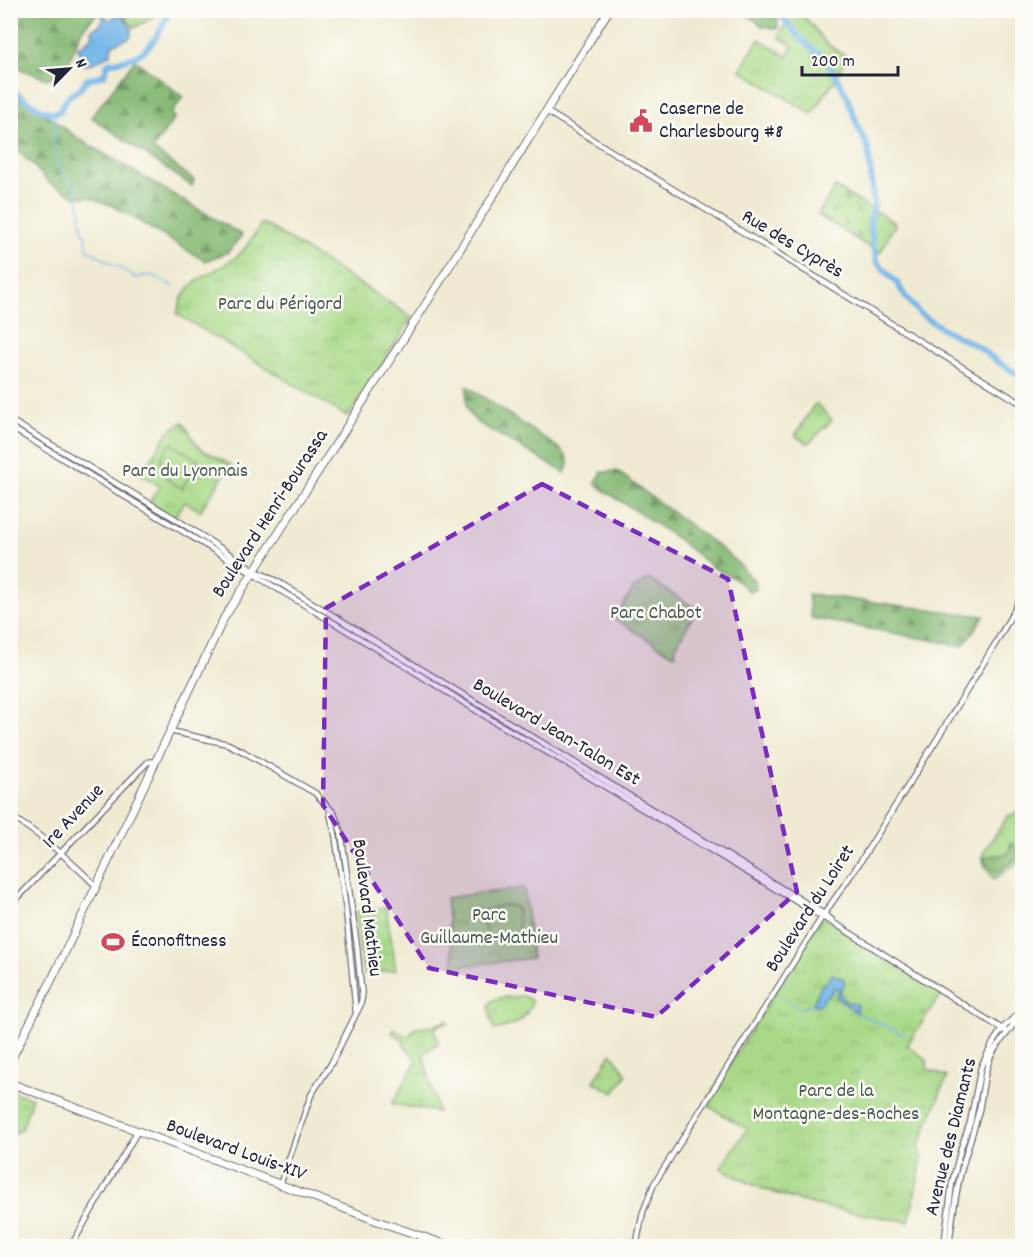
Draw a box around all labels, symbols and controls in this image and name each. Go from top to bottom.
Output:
north arrow [39,39,99,99]
scale bar [802,39,898,77]
text: 200 m [811,50,855,75]
text: N [68,55,92,72]
place label: Caserne de Charlesbourg #8 [659,96,783,147]
public building icon: Caserne de Charlesbourg #8 [628,108,654,134]
street label: Rue des Cyprès [736,203,848,287]
park label: Parc du Périgord [218,291,342,319]
street label: Boulevard Henri-Bourassa [206,424,336,604]
park label: Parc du Lyonnais [122,458,248,486]
park label: Parc Chabot [610,600,702,628]
street label: Boulevard Jean-Talon Est [467,672,645,794]
street label: 1re Avenue [37,778,112,856]
street label: Boulevard Mathieu [344,838,388,978]
street label: Boulevard du Loiret [759,840,863,978]
park label: Parc Guillaume-Mathieu [420,902,558,953]
place label: Éconofitness [131,928,227,956]
sports icon: Éconofitness [100,929,126,955]
street label: Avenue des Diamants [919,1055,985,1219]
park label: Parc de la Montagne-des-Roches [753,1078,919,1129]
street label: Boulevard Louis-XIV [162,1113,310,1189]

